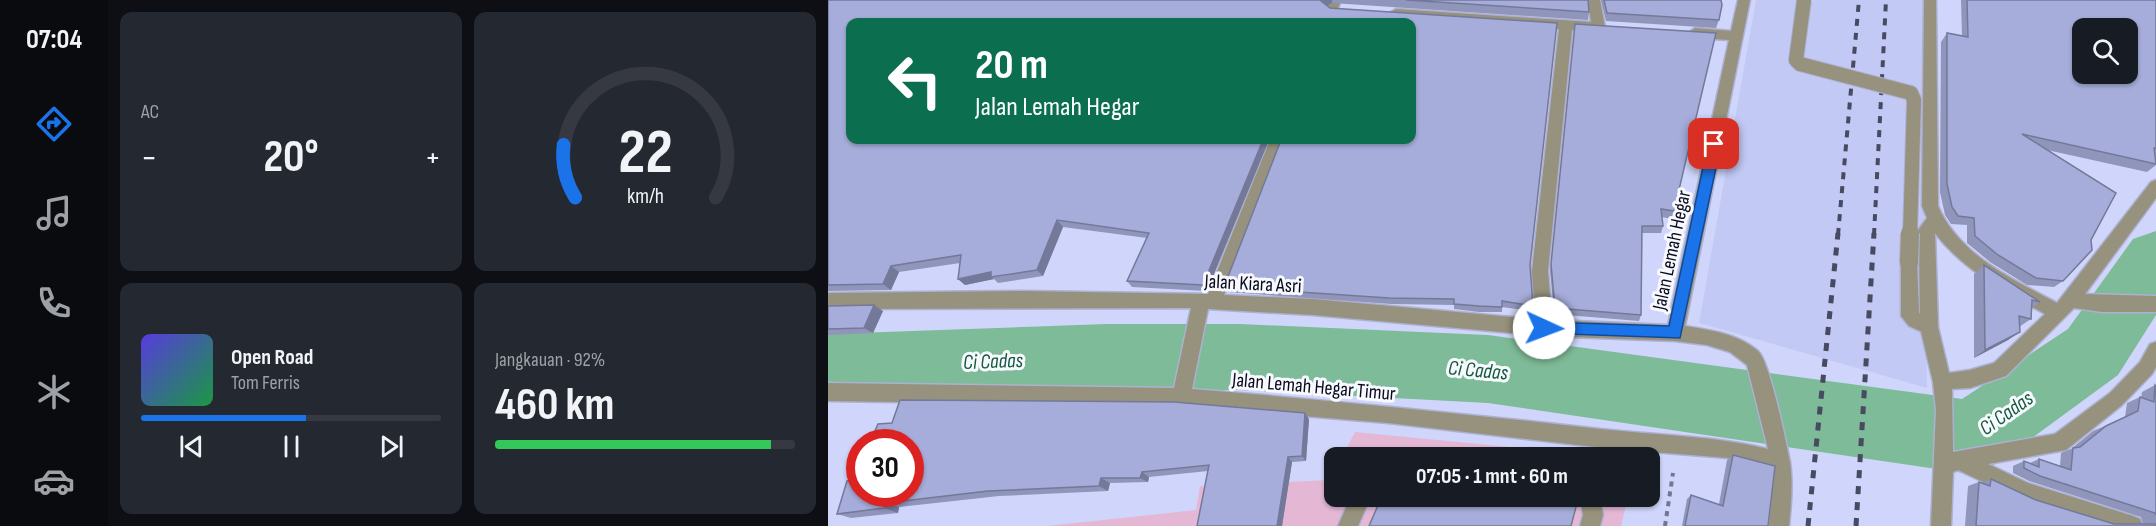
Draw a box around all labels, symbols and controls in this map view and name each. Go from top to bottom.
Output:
map controls [2072,18,2138,84]
button: search [2072,18,2138,84]
text: 07:04 [26,24,82,56]
text: 20 m [975,40,1048,91]
icon: left [876,42,954,120]
text: Jalan Lemah Hegar [975,91,1139,123]
text: AC [141,100,159,124]
icon: directions [33,103,75,145]
text: 22 [618,116,672,191]
pin [1688,118,1739,169]
icon: arrive [1697,127,1730,160]
text: 20° [263,130,319,185]
text: − [141,138,157,178]
text: + [425,138,441,178]
text: km/h [626,185,664,210]
street label: Jalan Lemah Hegar [1647,188,1696,313]
icon: music [33,192,75,234]
street label: Jalan Kiara Asri [1203,269,1302,299]
icon: phone [33,282,75,324]
position arrow [1512,296,1576,360]
text: Open Road [231,344,313,371]
text: Jangkauan · 92% [495,348,605,372]
water label: Ci Cadas [963,348,1024,375]
water label: Ci Cadas [1447,355,1510,386]
street label: Jalan Lemah Hegar Timur [1230,368,1397,406]
icon: climate [33,371,75,413]
text: Tom Ferris [231,371,300,395]
text: 460 km [495,378,614,433]
water label: Ci Cadas [1975,386,2039,441]
speed limit sign: 30 [846,429,924,507]
icon: previous [175,430,208,463]
icon: pause [275,430,308,463]
icon: next [375,430,408,463]
icon: car [33,460,75,502]
text: 07:05 · 1 mnt · 60 m [1416,463,1568,490]

